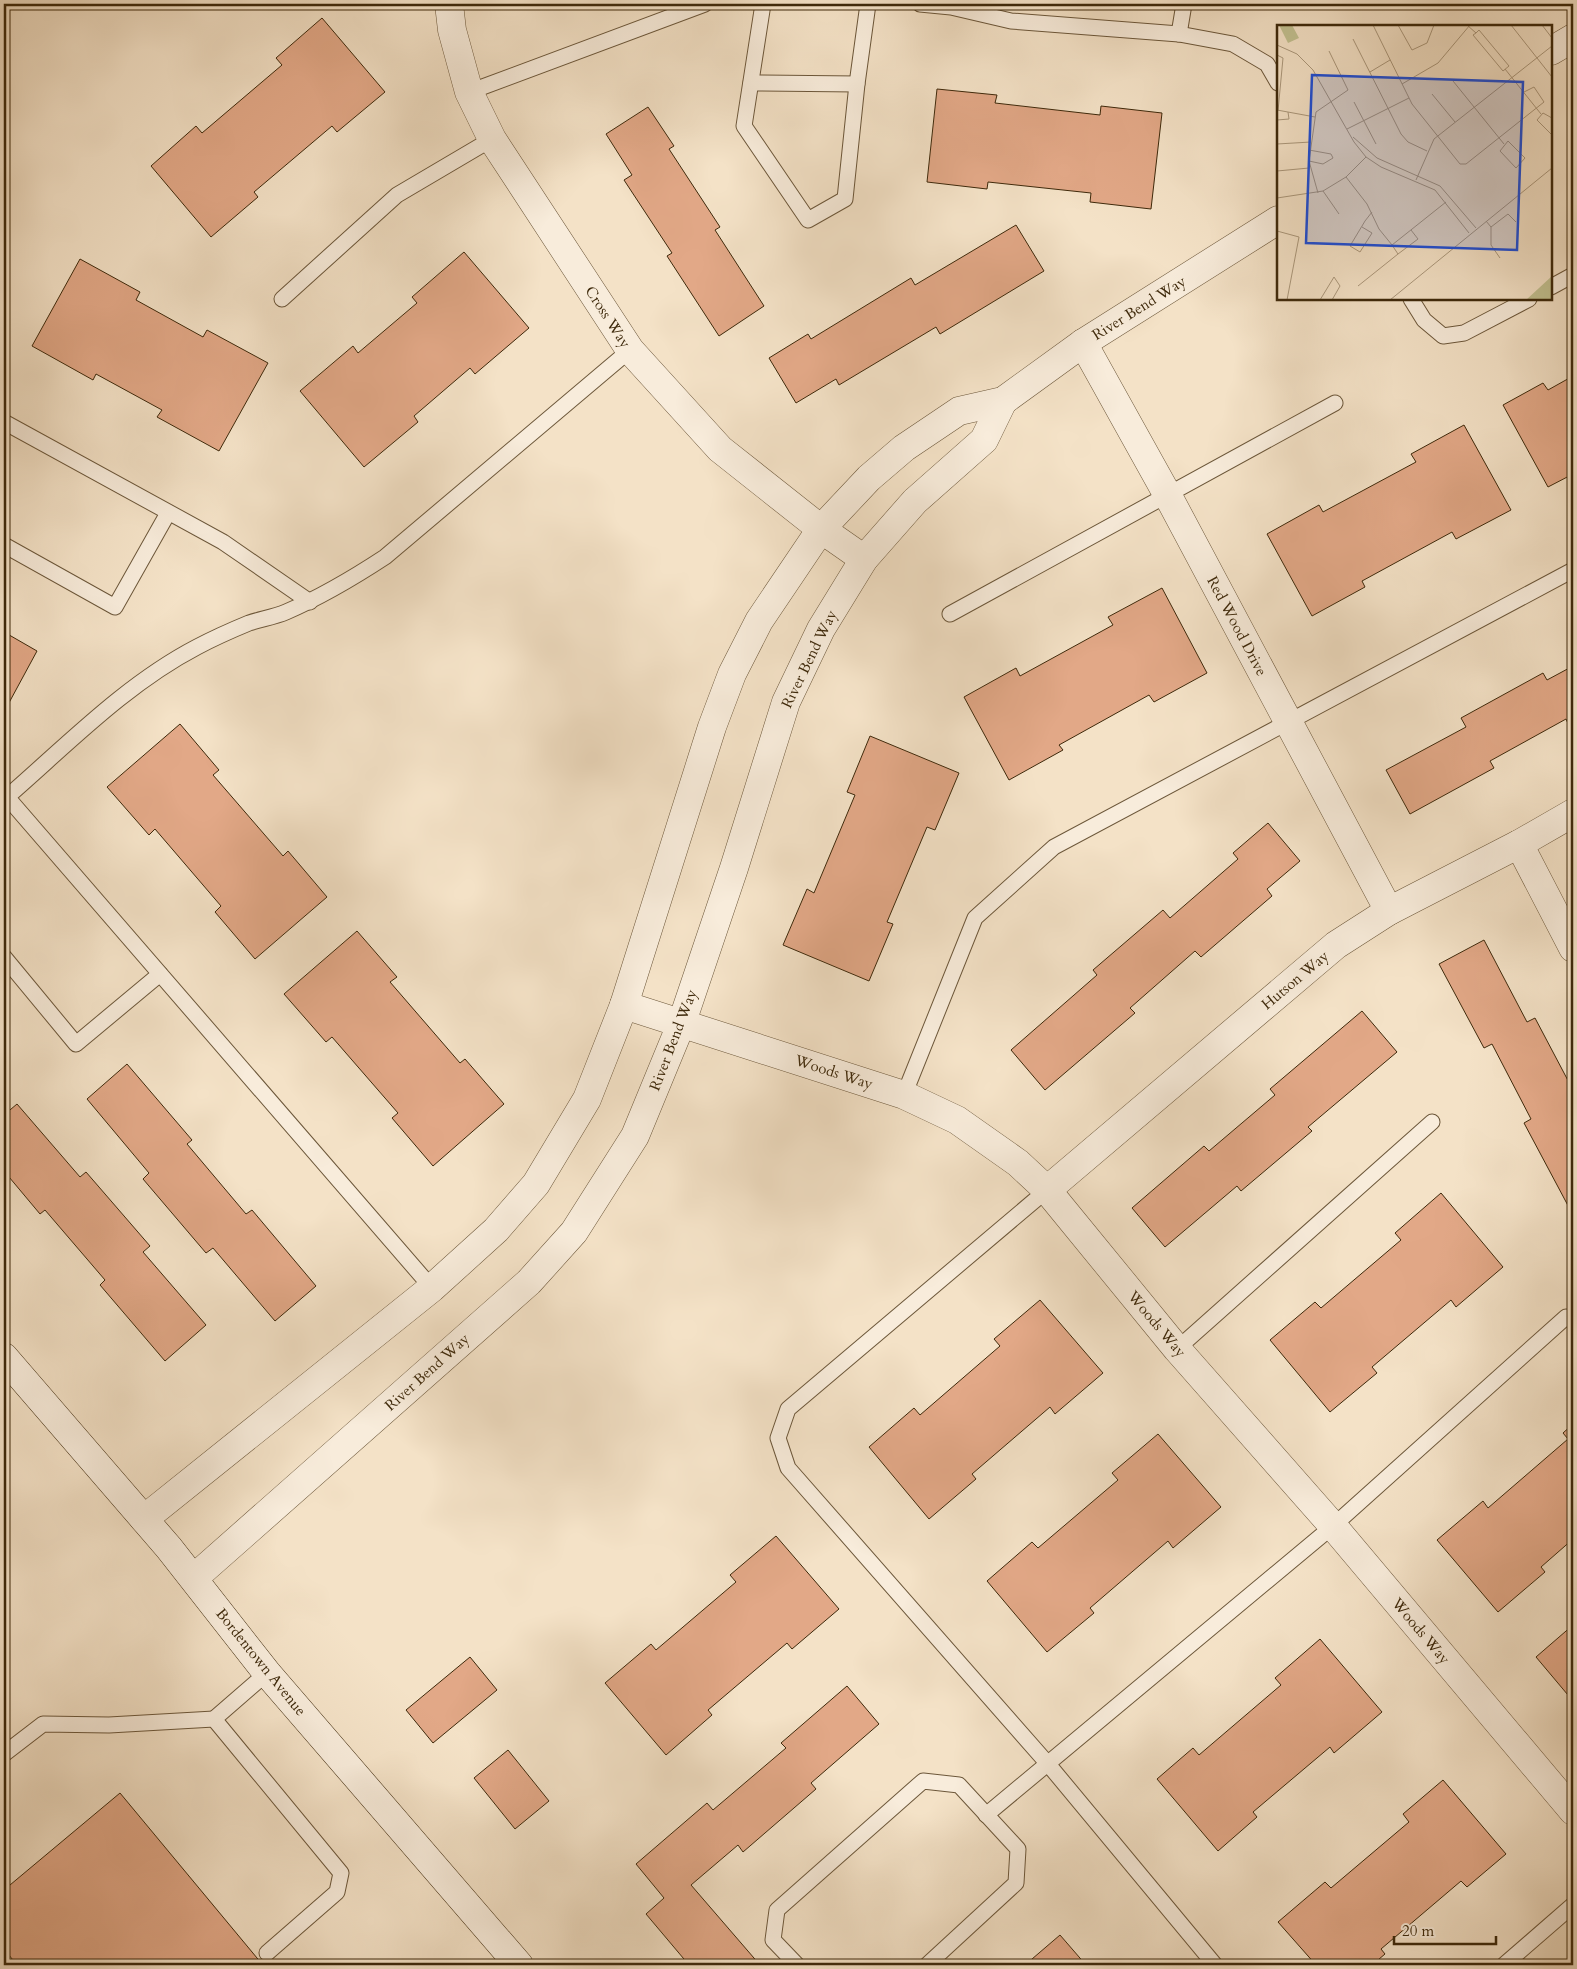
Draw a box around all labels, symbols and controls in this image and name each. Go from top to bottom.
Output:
inset map [1277,25,1552,300]
street label: River Bend Way [1088,271,1190,345]
street label: Cross Way [581,282,636,352]
street label: Red Wood Drive [1202,573,1272,680]
street label: River Bend Way [777,606,841,711]
street label: Hutson Way [1257,946,1333,1014]
street label: River Bend Way [644,986,702,1094]
street label: Woods Way [792,1050,876,1094]
street label: Woods Way [1123,1286,1191,1361]
street label: River Bend Way [381,1329,474,1415]
street label: Woods Way [1387,1593,1455,1668]
street label: Bordentown Avenue [211,1604,311,1720]
scale bar [1394,1914,1497,1946]
text: 20 m [1402,1921,1434,1941]

